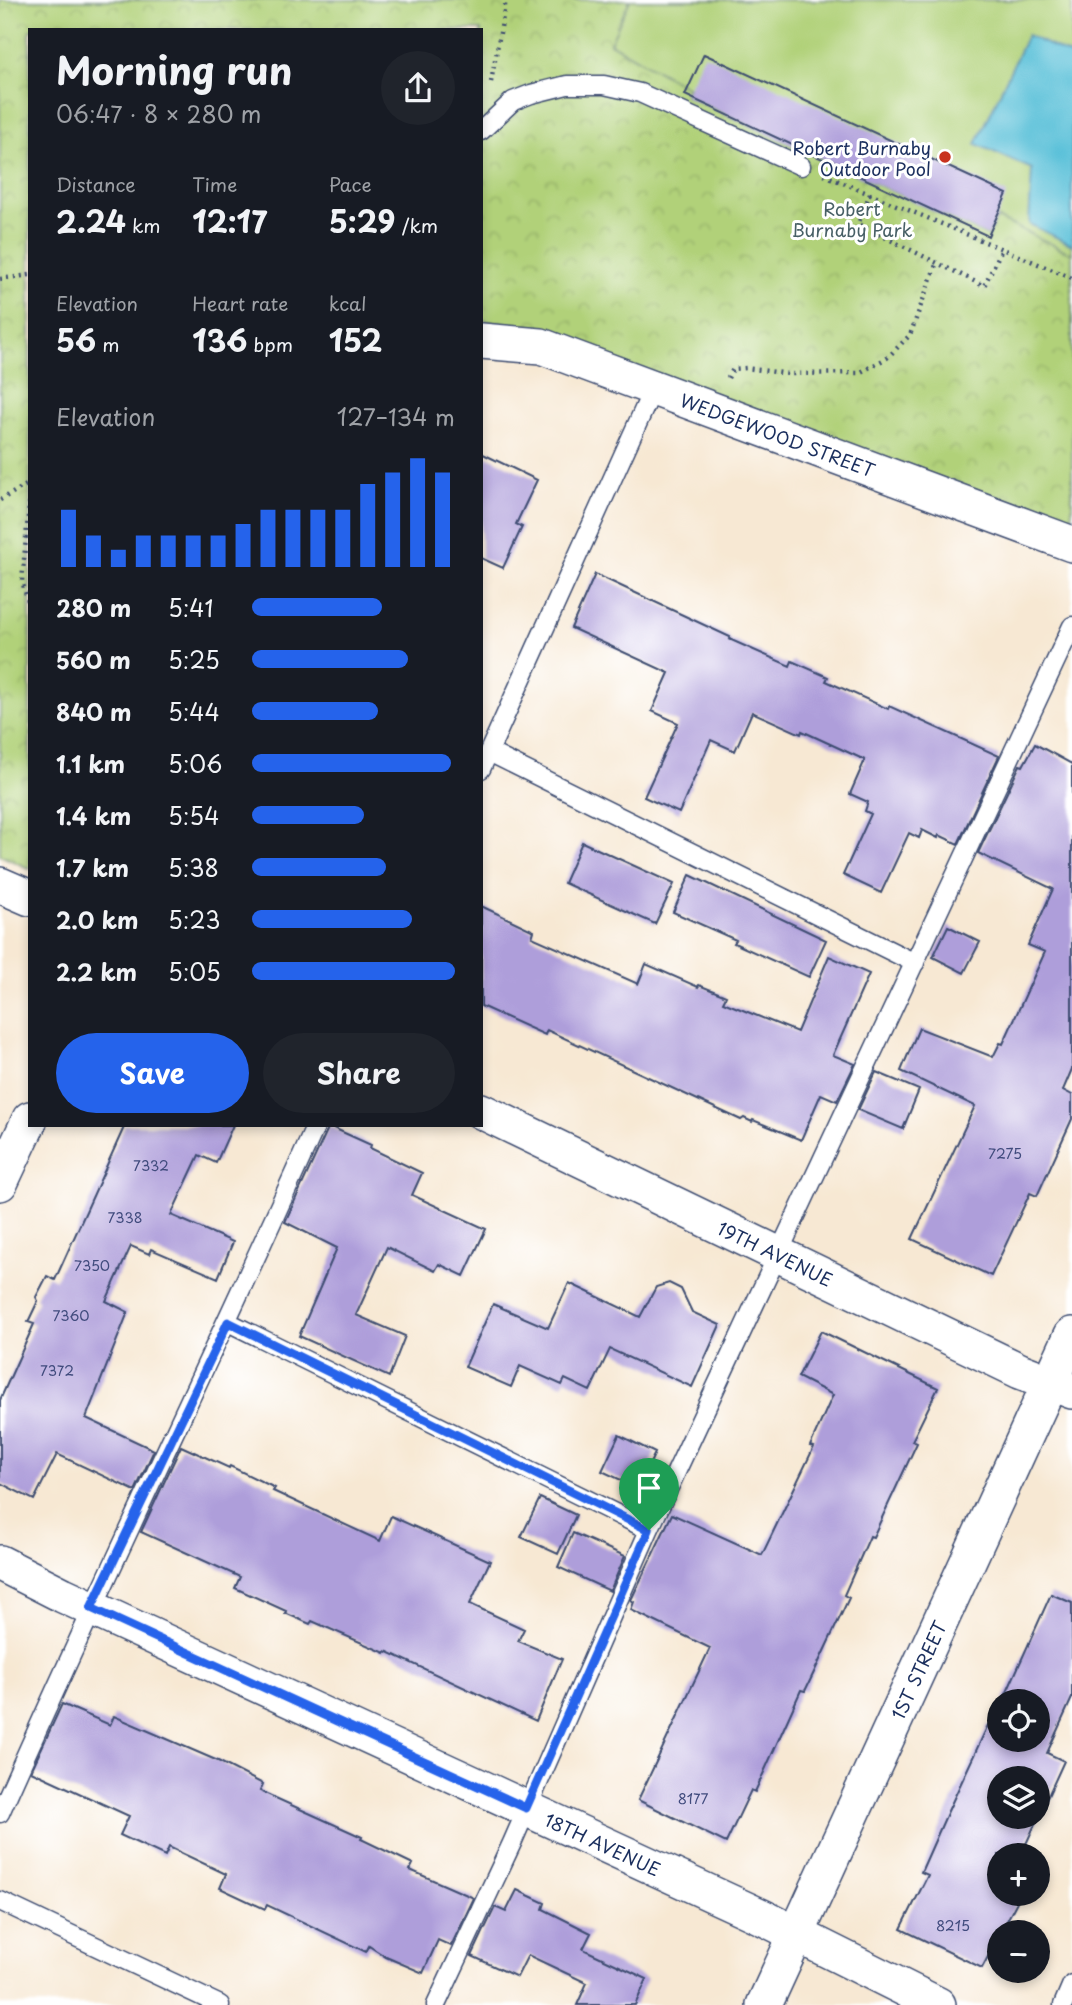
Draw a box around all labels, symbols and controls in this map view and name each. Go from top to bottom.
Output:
text: Morning run [56,41,292,98]
button: share [381,51,455,125]
text: 06:47 · 8 × 280 m [56,96,262,131]
place label: Robert Burnaby Outdoor Pool [792,134,931,182]
marker: Robert Burnaby Outdoor Pool [937,149,953,165]
text: Distance [56,170,136,198]
text: Time [192,170,237,198]
text: Pace [329,170,372,198]
park label: Robert Burnaby Park [791,195,913,243]
text: 2.24 [56,198,126,243]
text: 12:17 [192,198,267,243]
text: 5:29 [329,198,395,243]
text: km [126,211,161,239]
text: /km [395,211,438,239]
text: Elevation [56,289,138,317]
text: Heart rate [192,289,288,317]
text: kcal [329,289,367,317]
text: 56 [56,317,96,362]
text: 136 [192,317,247,362]
text: 152 [329,317,382,362]
text: m [96,330,120,358]
text: bpm [247,330,293,358]
street label: WEDGEWOOD STREET [677,386,880,483]
text: Elevation [56,399,155,434]
text: 127–134 m [337,399,455,434]
text: 280 m [56,590,131,625]
text: 5:41 [168,590,214,625]
text: 560 m [56,642,131,677]
text: 5:25 [168,642,220,677]
text: 840 m [56,694,132,729]
text: 5:44 [168,694,220,729]
text: 1.1 km [56,746,125,781]
text: 5:06 [168,746,222,781]
text: 1.4 km [56,798,131,833]
text: 5:54 [168,798,219,833]
text: 1.7 km [56,850,129,885]
text: 5:38 [168,850,219,885]
text: 2.0 km [56,902,138,937]
text: 5:23 [168,902,221,937]
text: 2.2 km [56,954,137,989]
text: 5:05 [168,954,221,989]
button: Save [56,1033,249,1113]
button: Share [263,1033,455,1113]
house number: 7275 [988,1143,1022,1164]
house number: 7332 [133,1155,169,1176]
house number: 7338 [108,1207,143,1228]
street label: 19TH AVENUE [713,1214,838,1292]
house number: 7350 [74,1255,110,1276]
house number: 7360 [52,1305,90,1326]
house number: 7372 [40,1360,74,1381]
pin [619,1458,679,1530]
icon: arrive [630,1469,668,1507]
street label: 1ST STREET [884,1616,953,1723]
map controls [987,1689,1050,1983]
button: locate [987,1689,1050,1752]
button: layers [987,1766,1050,1829]
house number: 8177 [678,1788,708,1809]
street label: 18TH AVENUE [540,1805,665,1882]
button: + [987,1843,1050,1906]
house number: 8215 [936,1915,970,1936]
button: − [987,1920,1050,1983]

